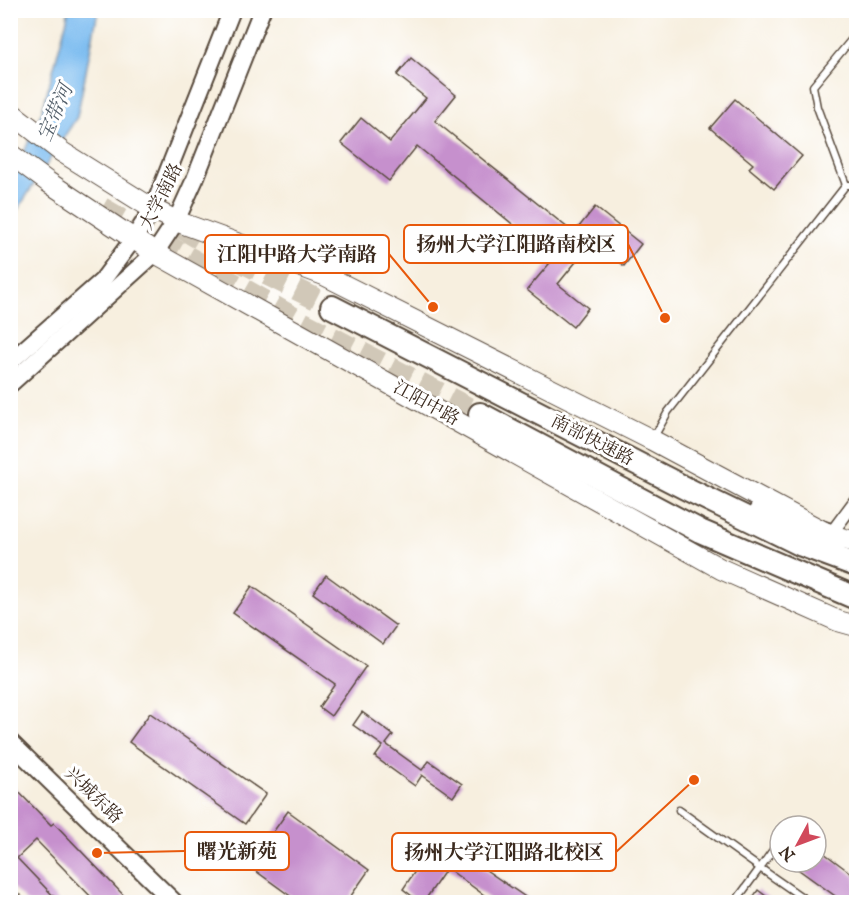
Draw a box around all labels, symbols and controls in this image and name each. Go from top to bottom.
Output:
water label: 宝带河 [33,78,80,145]
street label: 大学南路 [135,160,189,234]
callout: 扬州大学江阳路南校区 [404,225,628,263]
text: 扬州大学江阳路南校区 [416,233,616,258]
callout: 江阳中路大学南路 [205,235,389,273]
text: 江阳中路大学南路 [217,243,377,268]
street label: 江阳中路 [389,376,463,432]
street label: 南部快速路 [547,410,637,472]
street label: 兴城东路 [59,763,127,829]
north arrow [768,814,828,874]
callout: 曙光新苑 [185,832,289,870]
callout: 扬州大学江阳路北校区 [392,833,616,871]
text: 曙光新苑 [197,840,277,865]
text: 扬州大学江阳路北校区 [404,841,604,866]
text: N [776,841,801,865]

